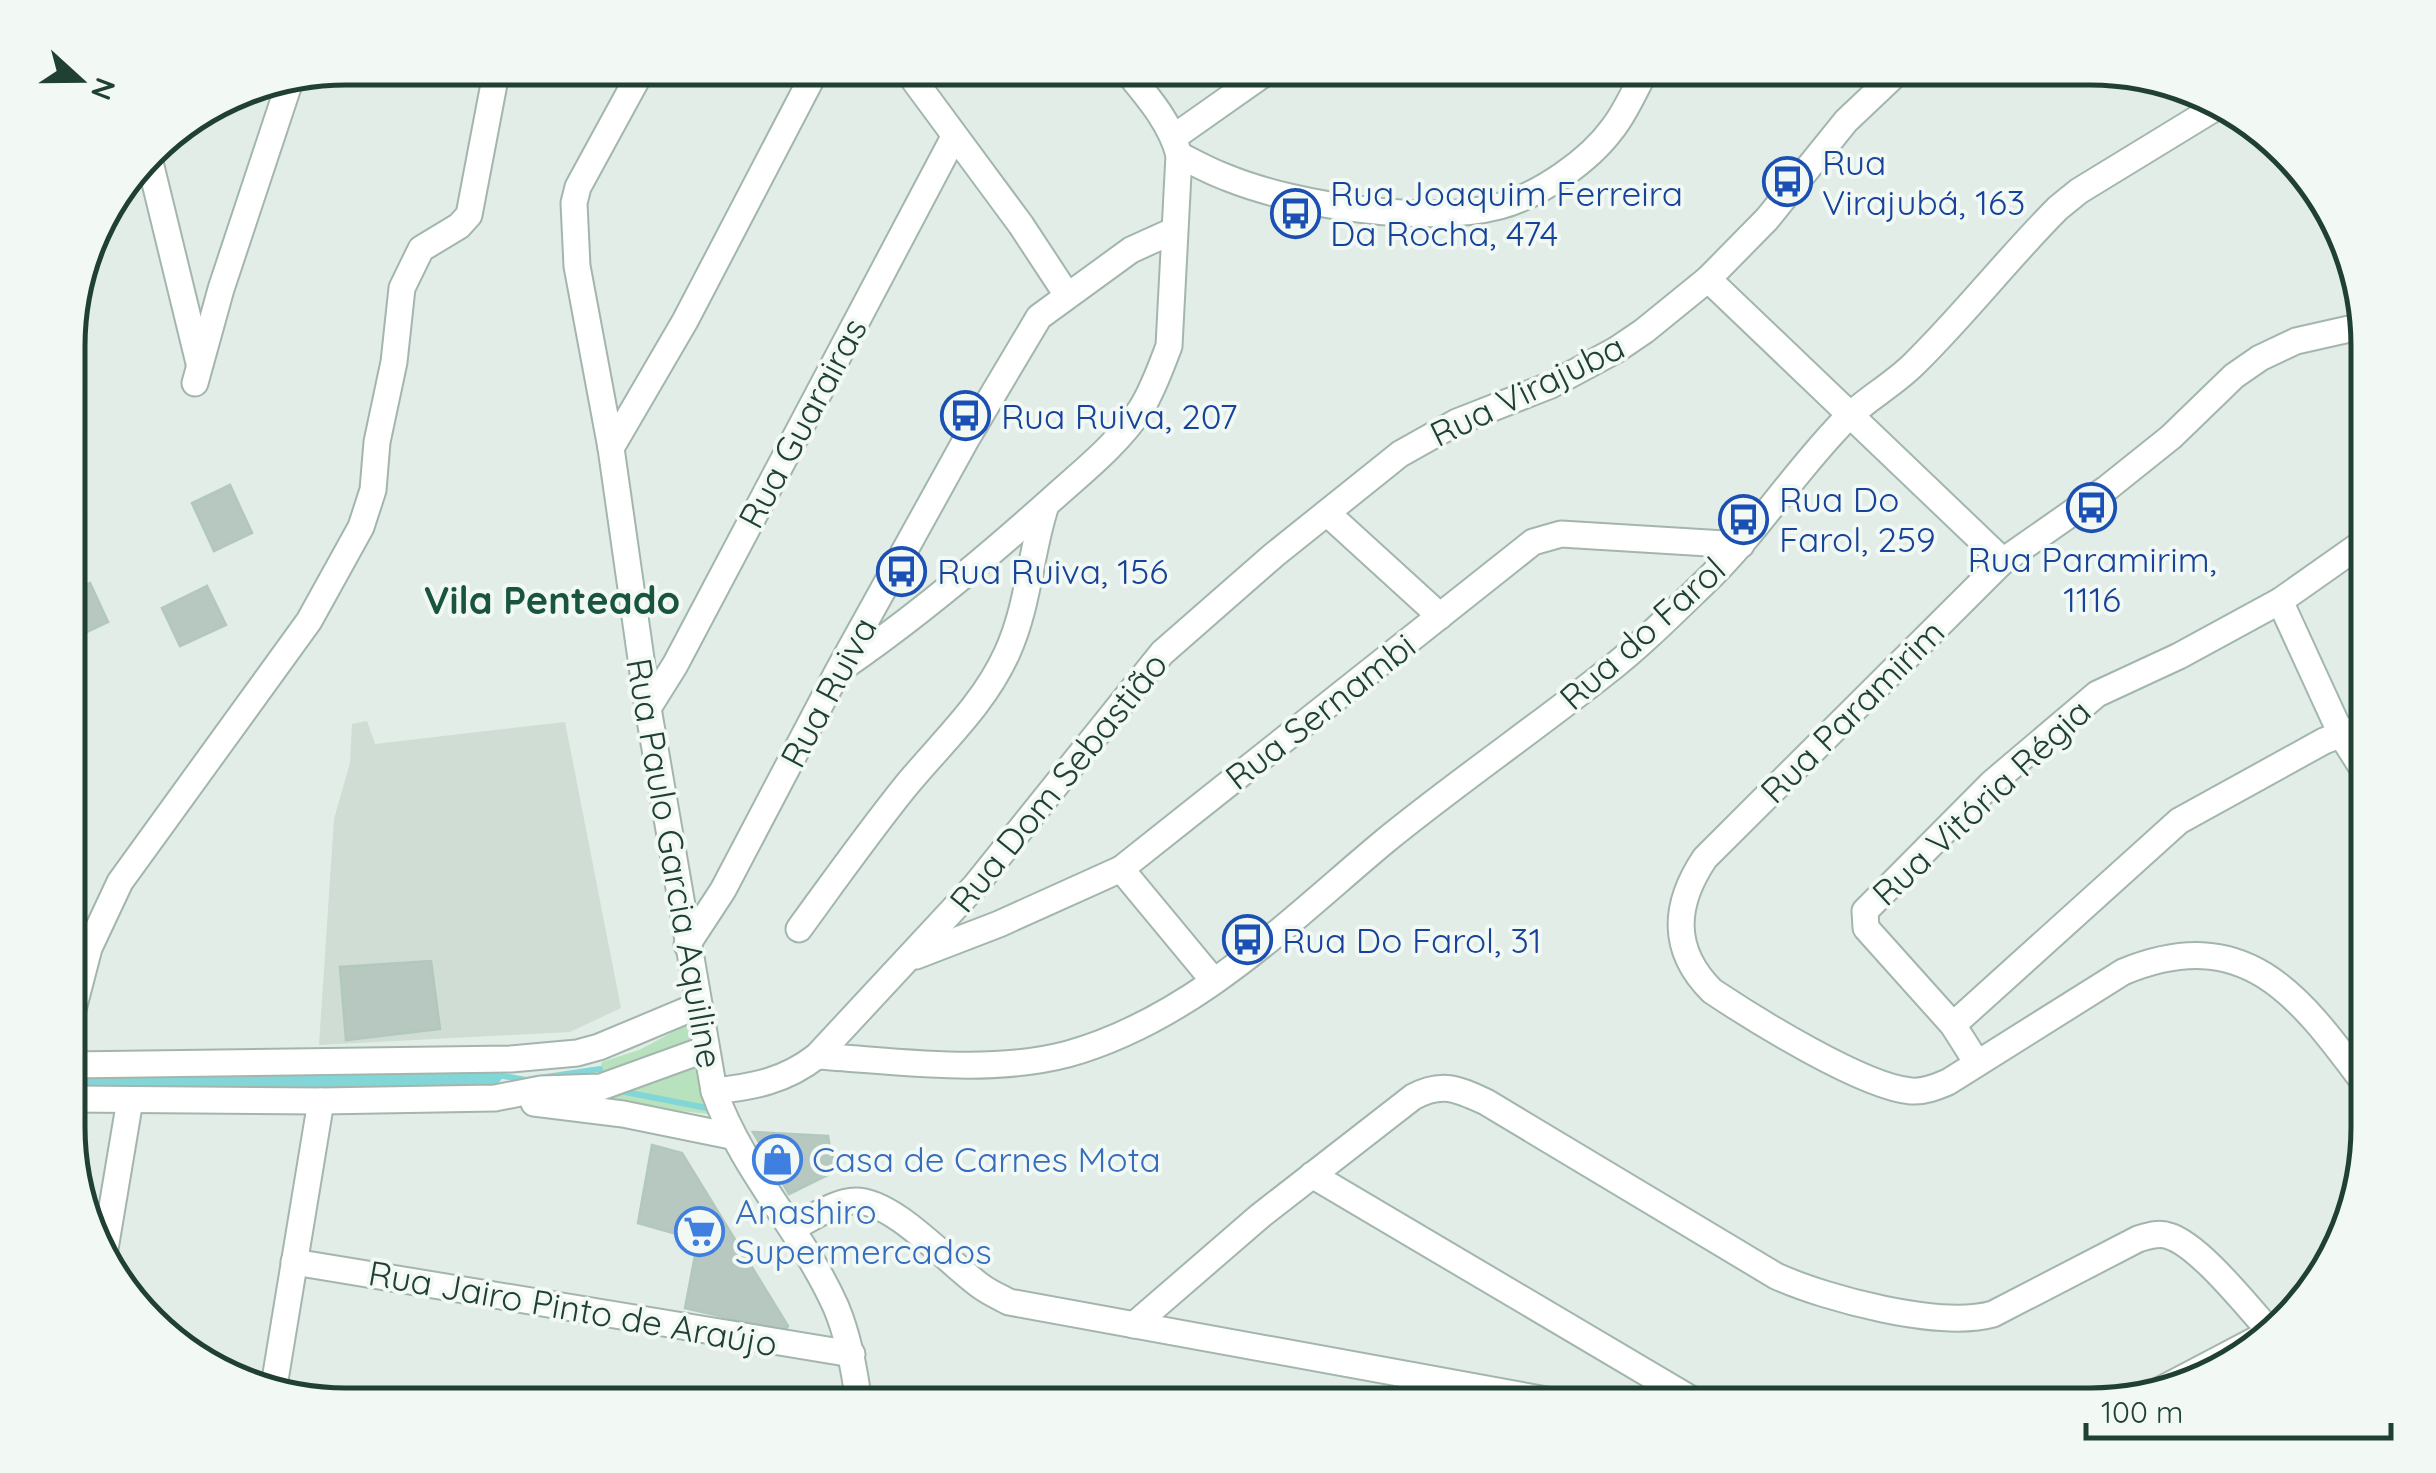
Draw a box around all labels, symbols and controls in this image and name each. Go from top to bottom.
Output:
north arrow [30,30,130,130]
text: N [84,73,124,105]
place label: Rua Virajubá, 163 [1822,140,2025,224]
bus stop icon: Rua Virajubá, 163 [1761,156,1813,208]
place label: Rua Joaquim Ferreira Da Rocha, 474 [1330,171,1683,255]
bus stop icon: Rua Joaquim Ferreira Da Rocha, 474 [1269,187,1321,239]
street label: Rua Guarairas [728,310,876,536]
street label: Rua Virajuba [1423,324,1631,456]
bus stop icon: Rua Ruiva, 207 [940,390,992,442]
place label: Rua Ruiva, 207 [1001,394,1238,438]
place label: Rua Do Farol, 259 [1779,477,1936,561]
bus stop icon: Rua Paramirim, 1116 [2066,481,2118,533]
bus stop icon: Rua Do Farol, 259 [1718,493,1770,545]
place label: Rua Paramirim, 1116 [1967,537,2217,621]
bus stop icon: Rua Ruiva, 156 [876,545,928,597]
street label: Rua do Farol [1550,547,1734,719]
place label: Rua Ruiva, 156 [937,549,1168,593]
district label: Vila Penteado [424,576,680,624]
street label: Rua Ruiva [770,609,886,775]
street label: Rua Paramirim [1751,610,1953,812]
street label: Rua Sernambi [1216,623,1424,799]
street label: Rua Dom Sebastião [940,643,1176,921]
street label: Rua Paulo Garcia Aquiline [617,655,733,1071]
street label: Rua Vitória Régia [1863,690,2099,914]
bus stop icon: Rua Do Farol, 31 [1221,914,1273,966]
place label: Rua Do Farol, 31 [1282,918,1542,962]
shop icon: Casa de Carnes Mota [751,1133,803,1185]
place label: Casa de Carnes Mota [812,1137,1161,1181]
place label: Anashiro Supermercados [735,1189,992,1273]
supermarket icon: Anashiro Supermercados [674,1205,726,1257]
street label: Rua Jairo Pinto de Araújo [365,1250,781,1366]
scale bar [2086,1378,2391,1440]
text: 100 m [2101,1393,2183,1431]

